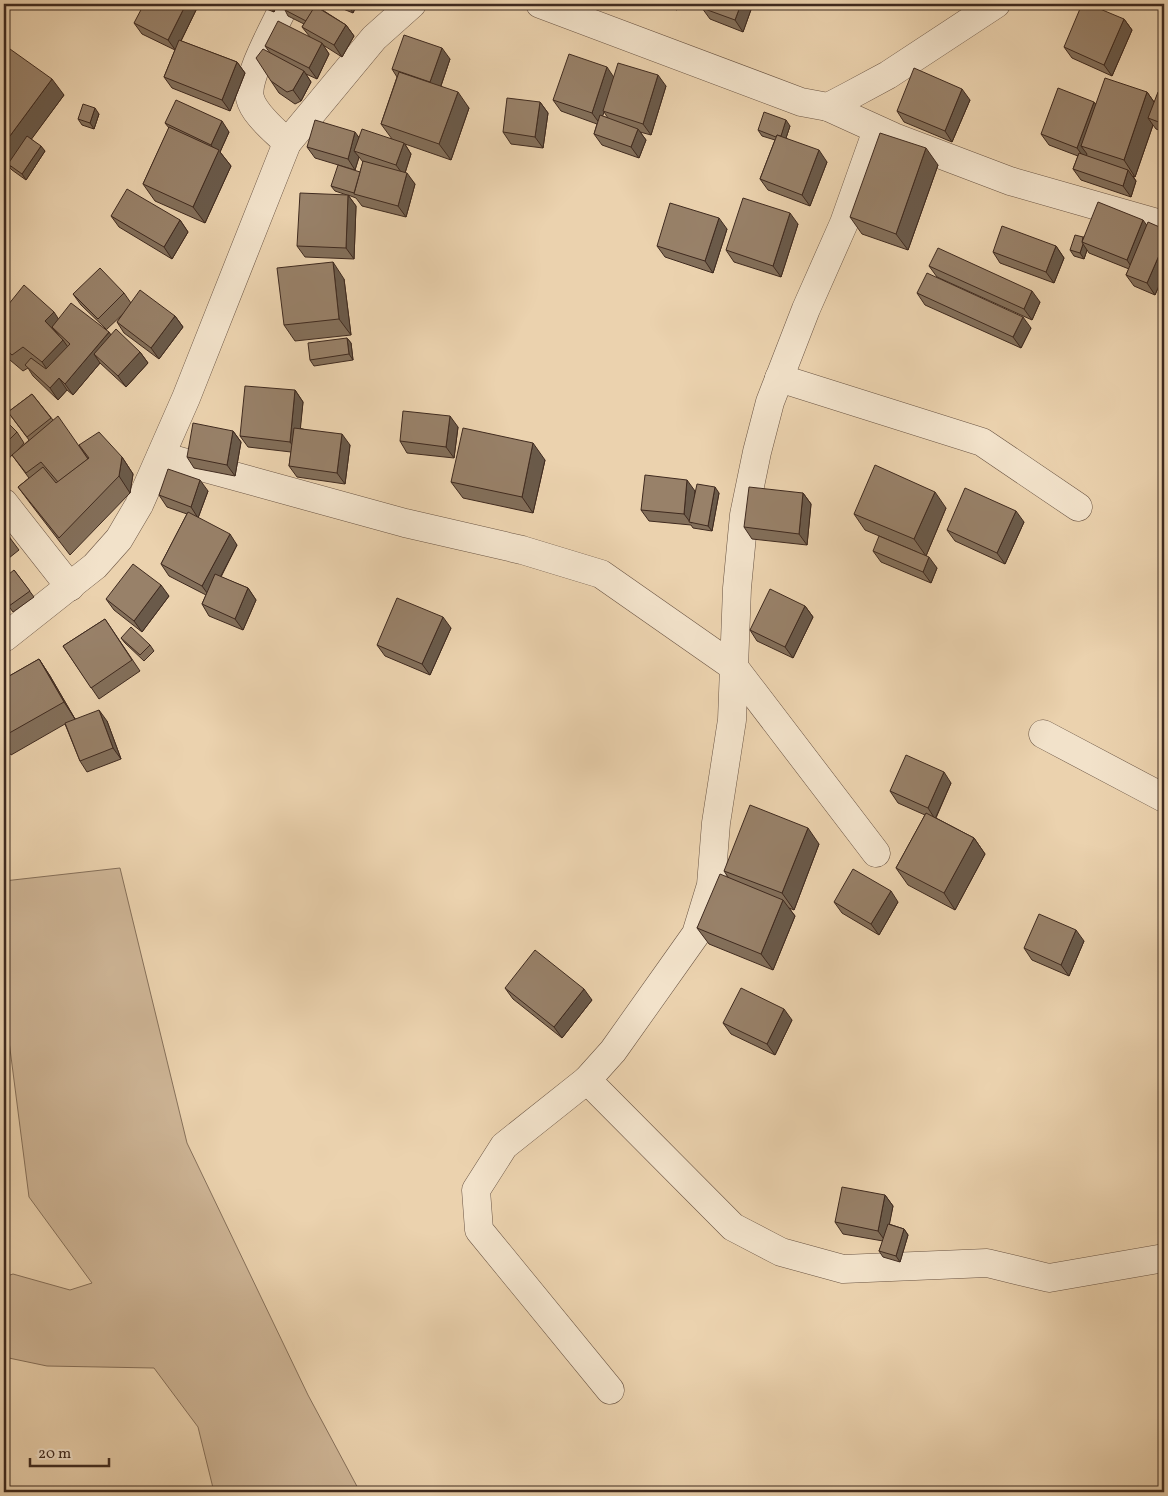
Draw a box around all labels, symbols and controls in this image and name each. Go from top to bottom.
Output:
scale bar [30,1436,109,1468]
text: 20 m [38,1444,71,1465]

